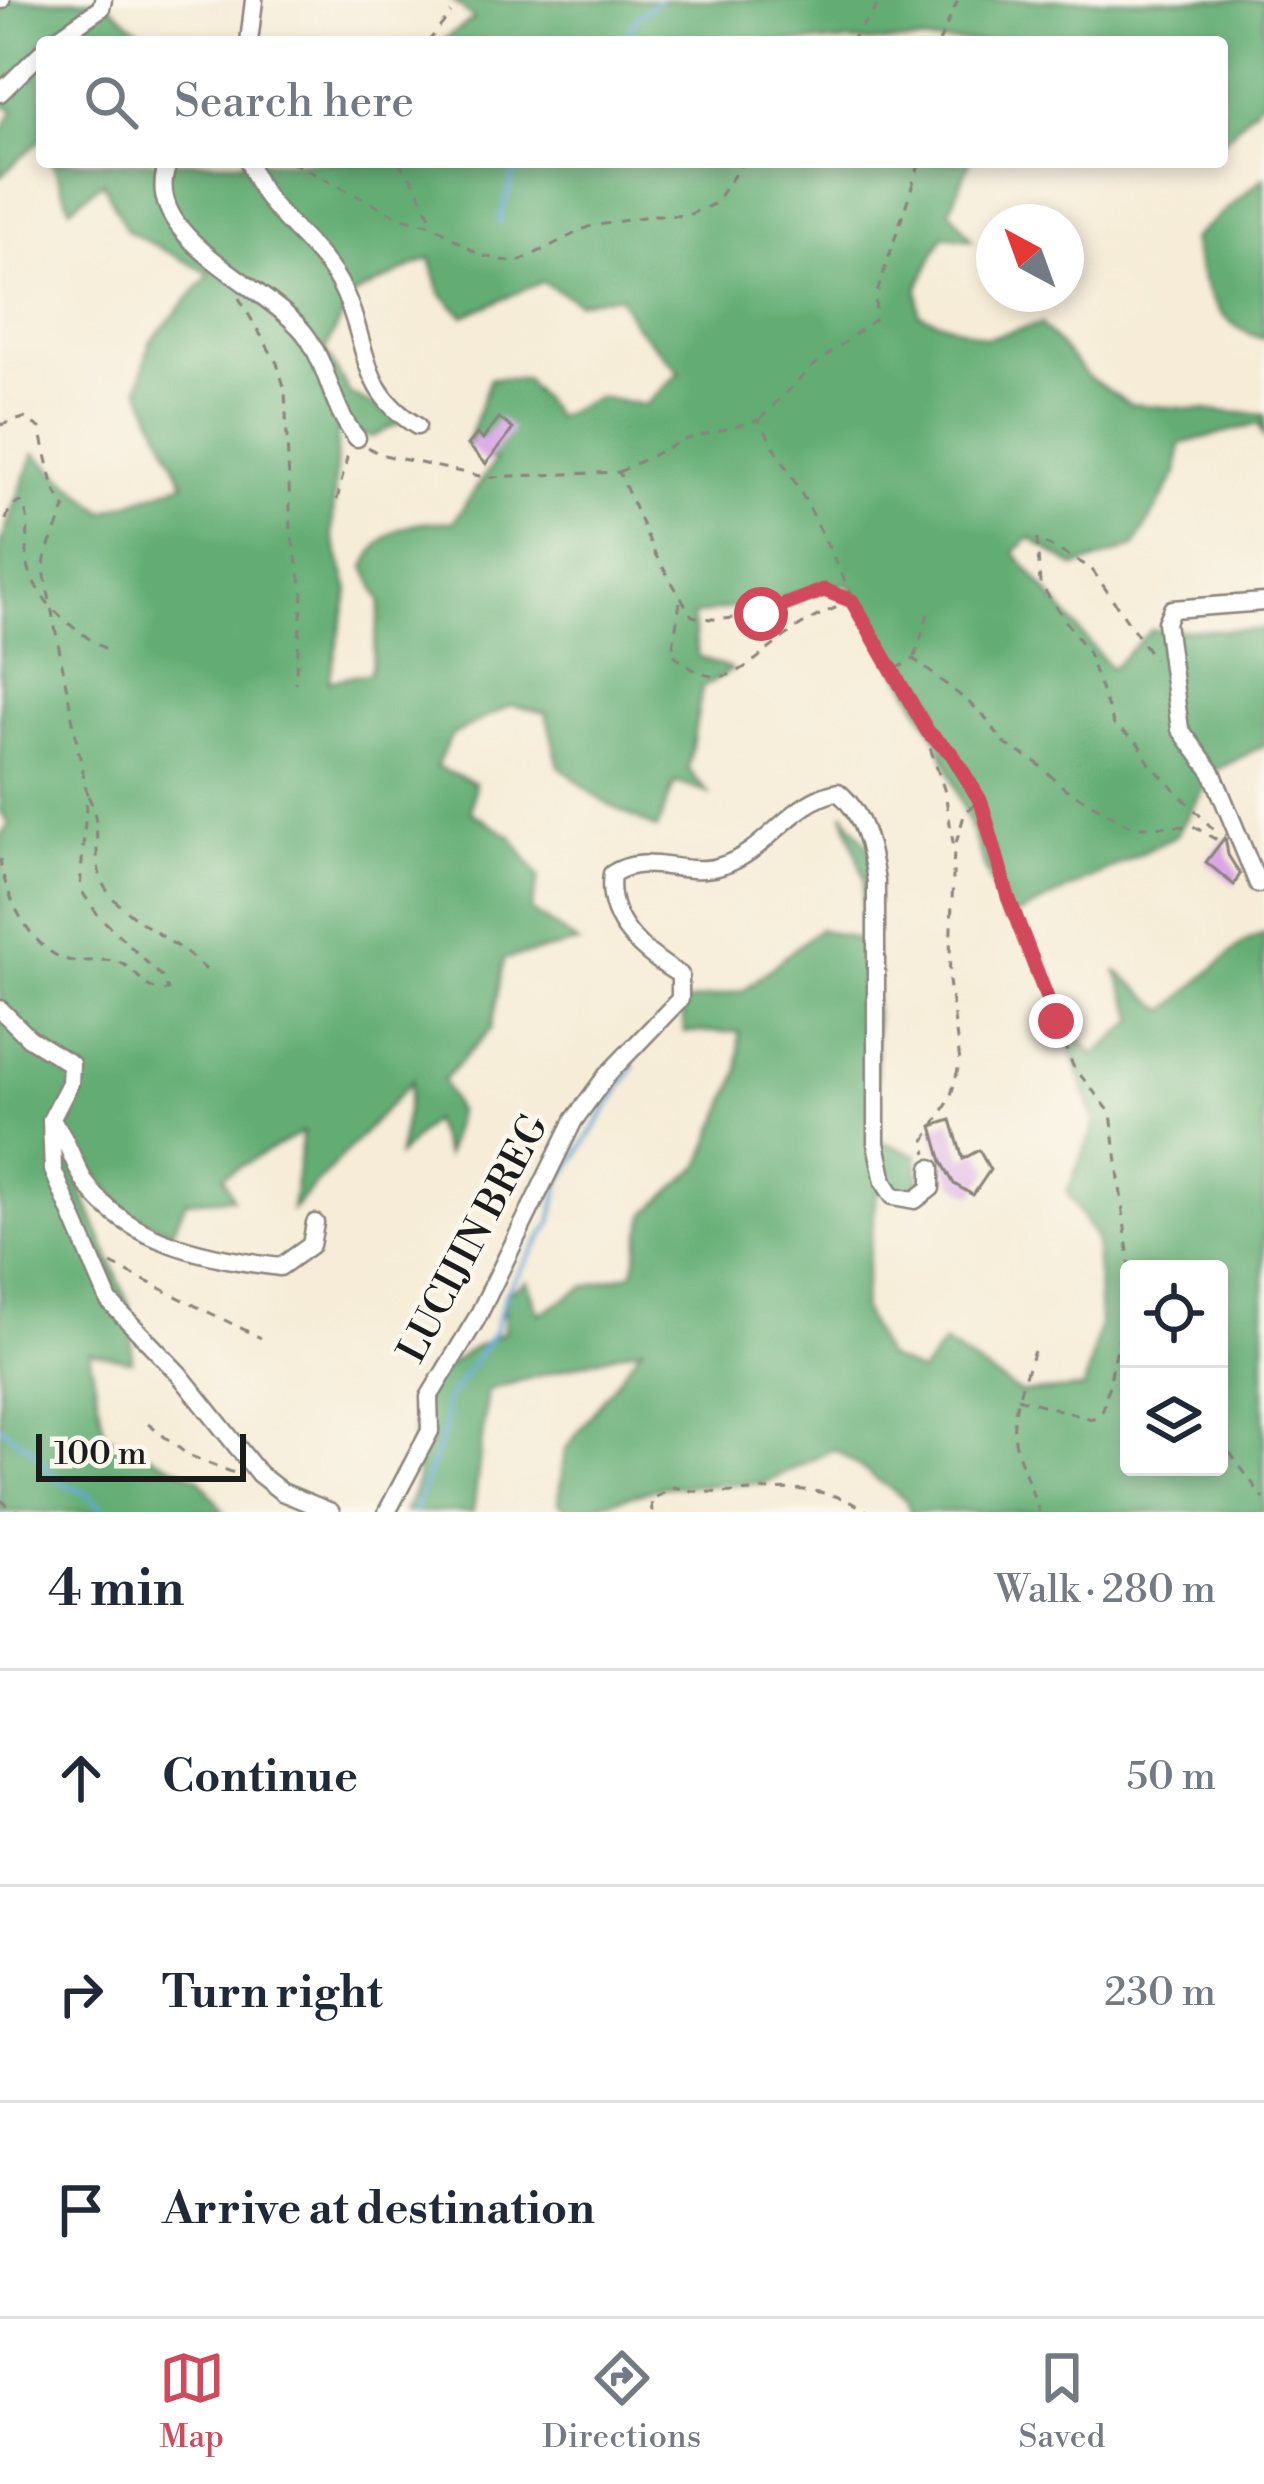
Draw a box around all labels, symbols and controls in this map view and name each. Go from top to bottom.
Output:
search box [36,36,1228,168]
icon: search [78,69,144,135]
text: Search here [174,74,414,131]
north arrow [976,204,1084,312]
route start [734,587,788,641]
route end [1029,994,1083,1048]
street label: LUCIJIN BREG [388,1106,560,1371]
map controls [1120,1260,1228,1476]
button: locate [1120,1260,1228,1368]
button: layers [1120,1368,1228,1476]
scale bar [36,1428,246,1481]
text: 100 m [54,1434,147,1475]
text: 4 min [48,1558,184,1622]
text: Walk · 280 m [995,1566,1216,1615]
icon: ahead [48,1745,114,1811]
text: Continue [162,1749,358,1806]
text: 50 m [1126,1753,1216,1802]
icon: right [48,1961,114,2027]
text: Turn right [162,1965,383,2022]
text: 230 m [1104,1969,1216,2018]
icon: arrive [48,2177,114,2243]
text: Arrive at destination [162,2181,595,2238]
tab: Map [159,2345,225,2458]
tab: Directions [542,2345,701,2458]
tab: Saved [1019,2345,1105,2458]

